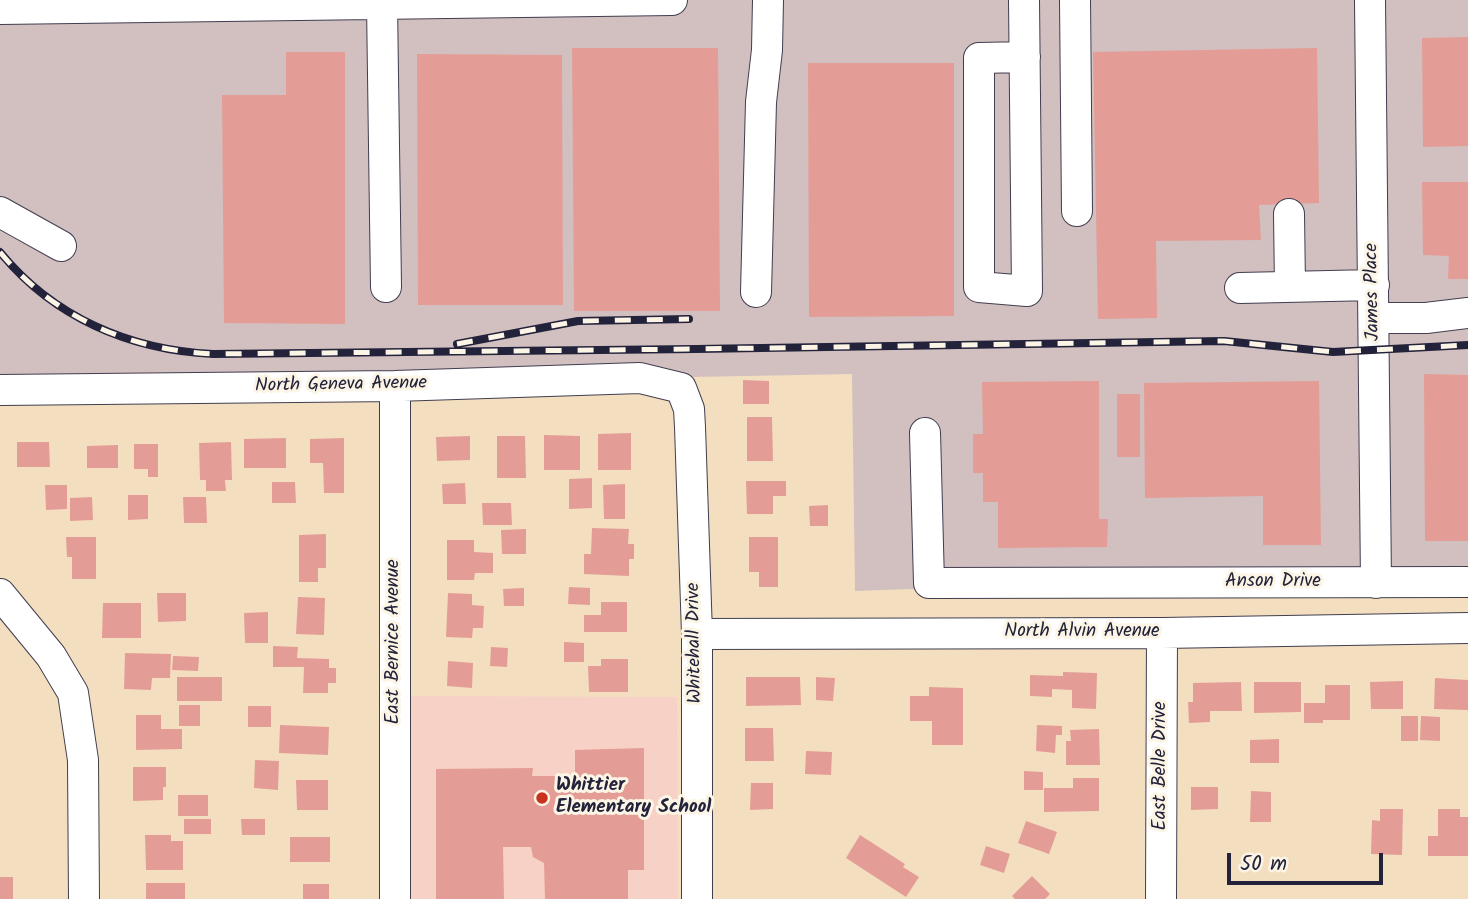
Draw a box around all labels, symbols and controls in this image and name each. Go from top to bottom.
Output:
street label: James Place [1362,243,1386,341]
street label: North Geneva Avenue [255,373,427,399]
street label: East Bernice Avenue [384,559,406,725]
street label: Anson Drive [1225,572,1321,594]
street label: Whitehall Drive [684,582,708,704]
street label: North Alvin Avenue [1004,622,1160,644]
street label: East Belle Drive [1151,702,1173,830]
place label: Whittier Elementary School [556,776,711,820]
marker: Whittier Elementary School [534,790,550,806]
scale bar [1230,839,1386,883]
text: 50 m [1240,848,1287,881]

